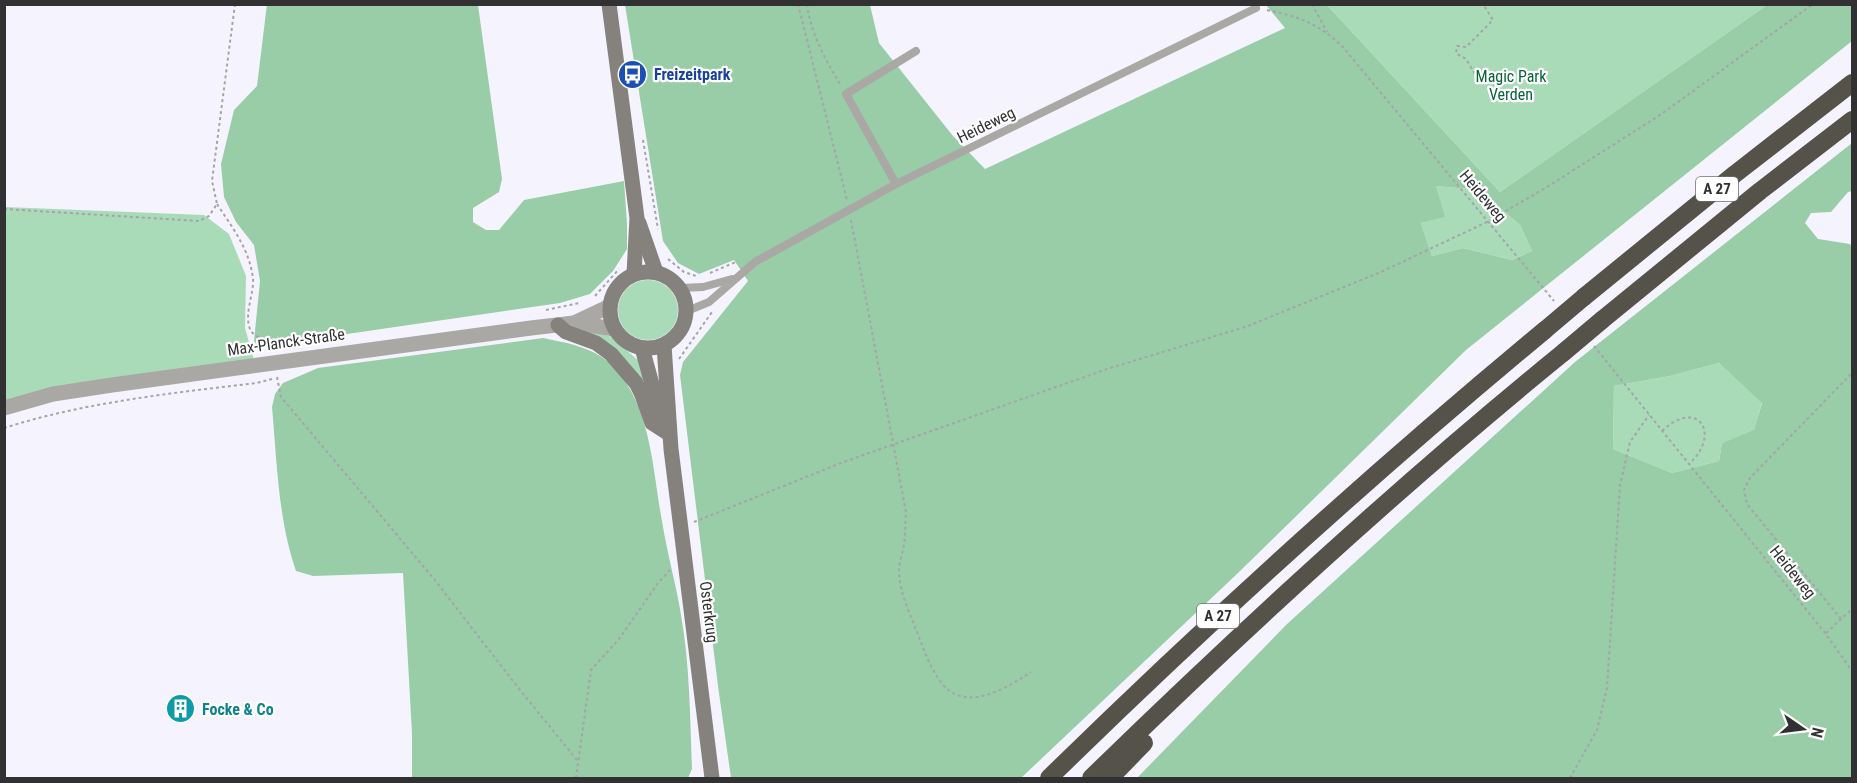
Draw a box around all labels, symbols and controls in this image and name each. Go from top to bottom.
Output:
bus stop icon: Freizeitpark [617,58,649,90]
place label: Freizeitpark [654,65,731,84]
park label: Magic Park Verden [1476,67,1547,104]
street label: Heideweg [954,103,1018,147]
street label: Heideweg [1456,166,1510,226]
road number: A 27 [1696,177,1738,201]
street label: Max-Planck-Straße [226,324,346,360]
street label: Heideweg [1766,542,1820,602]
street label: Osterkrug [696,580,722,644]
road number: A 27 [1197,604,1239,628]
building icon: Focke & Co [165,693,197,725]
north arrow [1773,699,1833,759]
place label: Focke & Co [202,700,274,719]
text: N [1807,725,1827,740]

